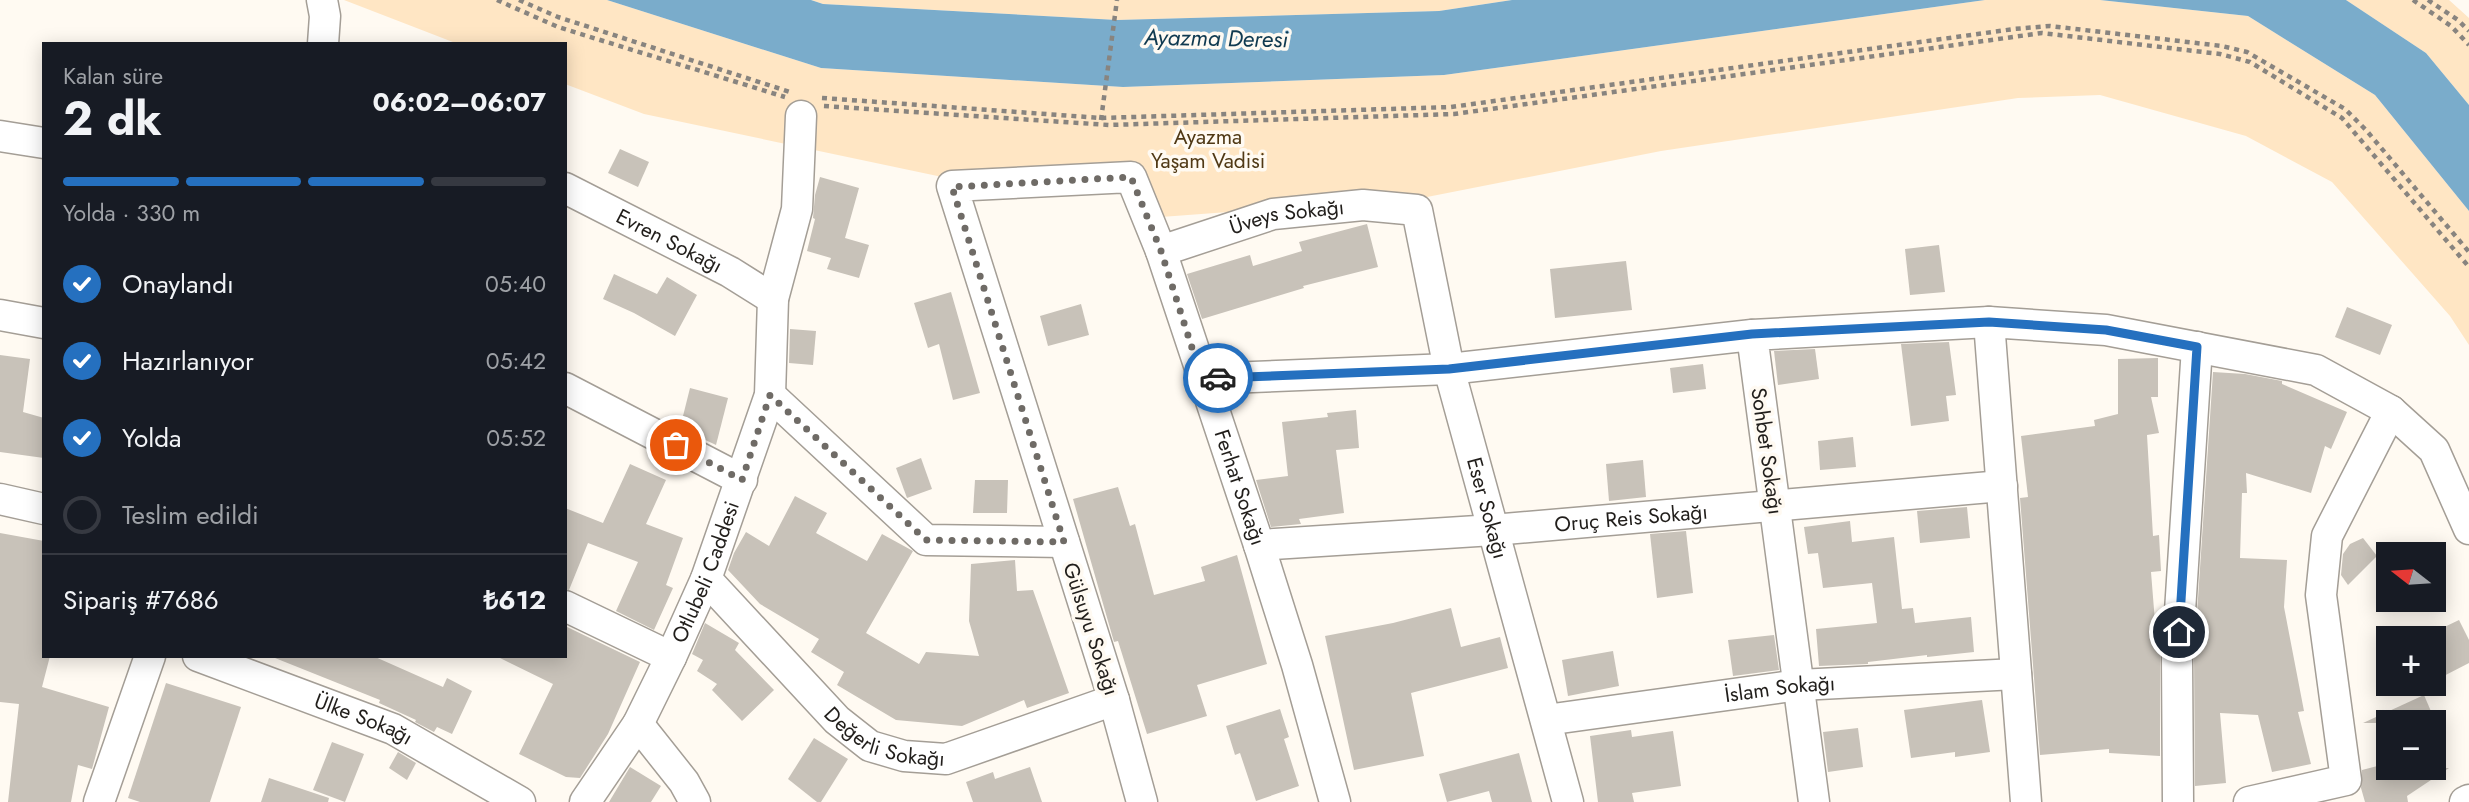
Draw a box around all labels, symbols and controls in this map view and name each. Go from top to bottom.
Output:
water label: Ayazma Deresi [1143,20,1289,56]
text: Kalan süre [63,59,163,93]
text: 06:02–06:07 [373,83,546,121]
text: 2 dk [63,86,162,152]
park label: Ayazma Yaşam Vadisi [1151,122,1265,176]
street label: Üveys Sokağı [1225,192,1345,242]
text: Yolda · 330 m [63,196,200,230]
street label: Evren Sokağı [611,201,728,281]
icon: check [63,265,101,303]
text: Onaylandı [122,265,234,303]
text: 05:40 [485,267,546,301]
icon: check [63,342,101,380]
text: Hazırlanıyor [122,342,254,380]
courier [1183,343,1253,413]
text: 05:42 [486,344,546,378]
icon: car [1199,359,1237,397]
street label: Sohbet Sokağı [1743,386,1791,516]
pin [646,415,706,475]
icon: check [63,419,101,457]
text: Yolda [122,419,182,457]
text: 05:52 [486,421,546,455]
icon: bag [657,426,695,464]
street label: Ferhat Sokağı [1207,426,1273,549]
street label: Eser Sokağı [1459,454,1515,562]
text: Teslim edildi [122,496,259,534]
street label: Otlubeli Caddesi [664,497,747,648]
street label: Oruç Reis Sokağı [1553,497,1709,540]
north arrow [2376,542,2446,612]
map controls [2376,542,2446,780]
street label: Gülsuyu Sokağı [1055,559,1127,699]
text: Sipariş #7686 [63,581,219,619]
text: ₺612 [483,581,546,619]
pin [2149,602,2209,662]
icon: home [2160,613,2198,651]
button: + [2376,626,2446,696]
street label: İslam Sokağı [1723,668,1836,710]
street label: Ülke Sokağı [310,686,418,752]
street label: Değerli Sokağı [817,700,946,774]
button: − [2376,710,2446,780]

